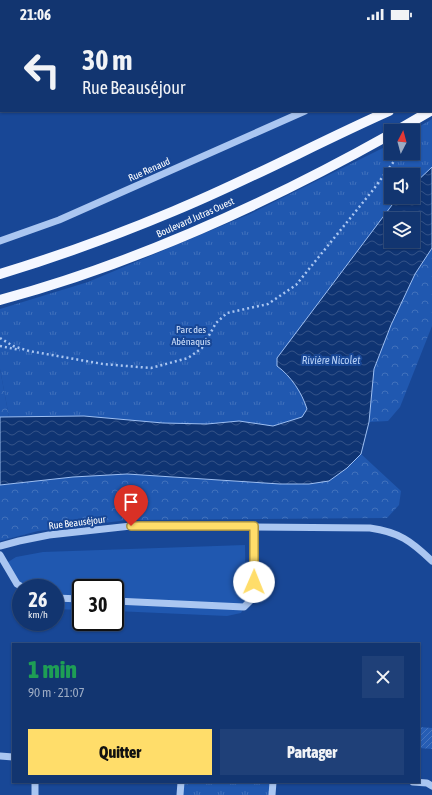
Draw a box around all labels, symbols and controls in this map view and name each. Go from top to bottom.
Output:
text: 21:06 [20,6,51,23]
icon: left [16,44,68,96]
text: 30 m [82,44,132,76]
text: Rue Beauséjour [82,77,185,98]
north arrow [384,124,420,160]
map controls [384,124,420,248]
street label: Rue Renaud [127,155,172,184]
button: sound [384,168,420,204]
street label: Boulevard Jutras Ouest [155,195,236,240]
button: layers [384,212,420,248]
park label: Parc des Abénaquis [171,324,211,347]
water label: Rivière Nicolet [302,354,361,366]
pin [114,485,148,526]
icon: arrive [120,491,142,513]
street label: Rue Beauséjour [48,513,107,531]
position arrow [233,561,275,603]
speed limit sign: 30 [72,579,124,631]
text: 26 [29,588,47,611]
text: km/h [28,609,48,620]
text: 1 min [28,656,77,683]
button: close [362,656,404,698]
text: 90 m · 21:07 [28,685,85,700]
button: Quitter [28,729,212,775]
button: Partager [220,729,404,775]

